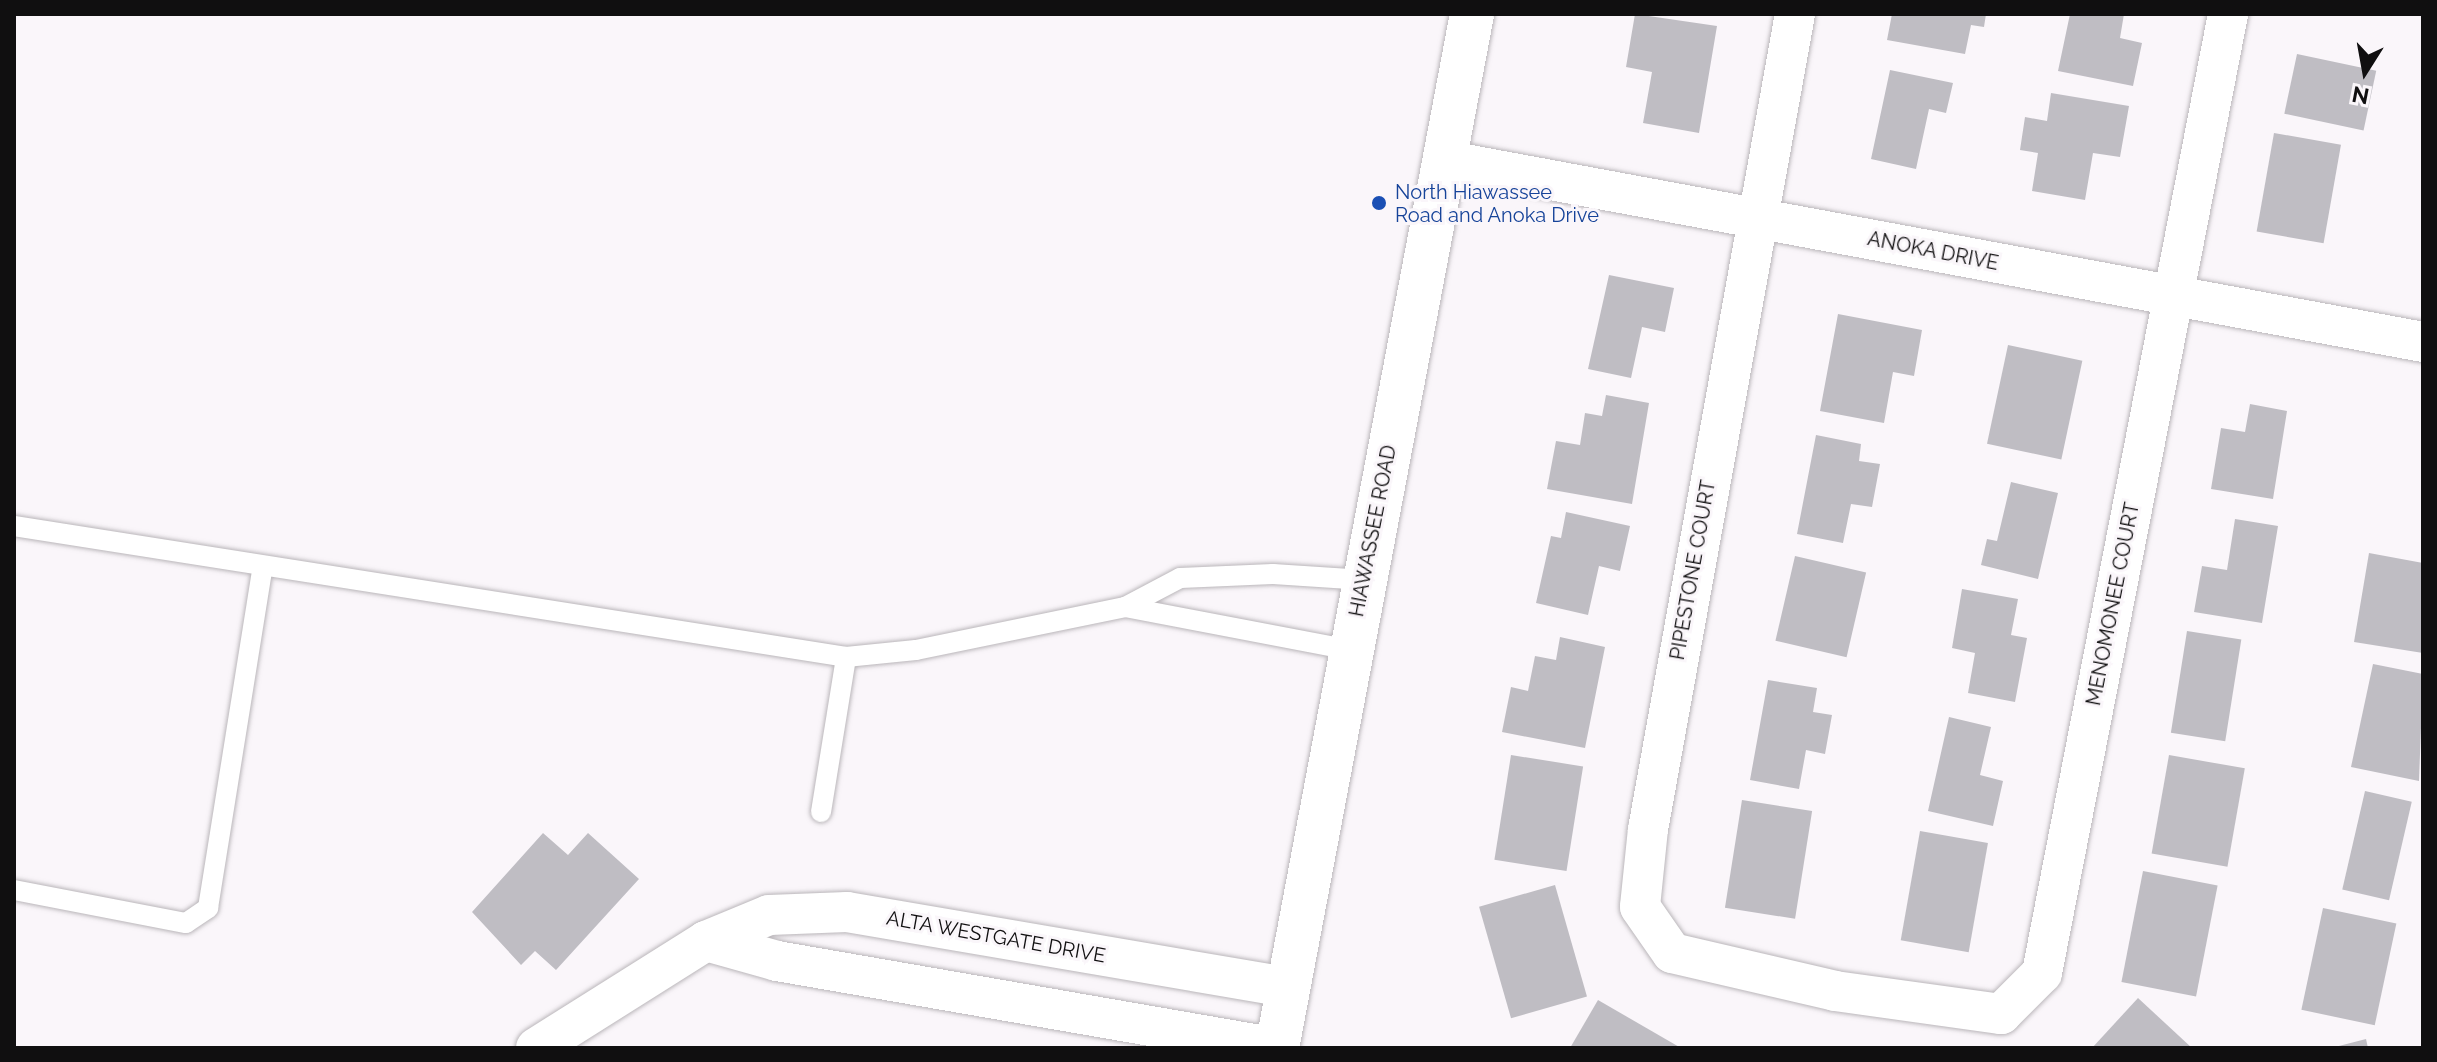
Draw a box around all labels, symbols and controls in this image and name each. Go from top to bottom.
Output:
north arrow [2325,32,2405,112]
text: N [2350,81,2371,110]
place label: North Hiawassee Road and Anoka Drive [1395,180,1600,227]
marker: North Hiawassee Road and Anoka Drive [1370,194,1388,212]
street label: ANOKA DRIVE [1865,226,2001,276]
street label: HIAWASSEE ROAD [1345,443,1401,619]
street label: PIPESTONE COURT [1665,478,1721,662]
street label: MENOMONEE COURT [2082,500,2144,708]
street label: ALTA WESTGATE DRIVE [884,906,1108,968]

